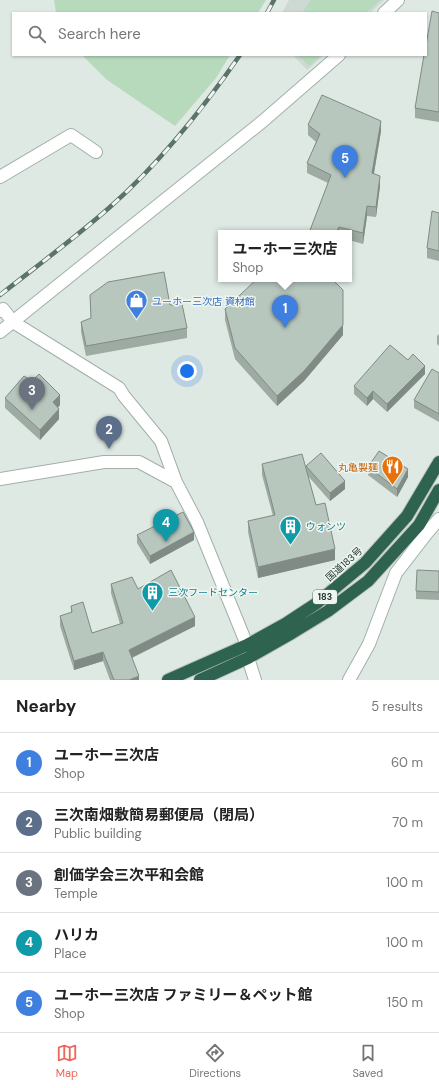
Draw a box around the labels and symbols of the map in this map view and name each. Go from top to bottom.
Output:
pin: 5 [332,145,358,178]
shop icon: ユーホー三次店 資材館 [124,288,150,321]
place label: ユーホー三次店 資材館 [152,295,255,308]
pin: 1 [272,295,298,328]
your location [177,361,197,381]
pin: 3 [19,377,45,410]
pin: 2 [96,416,122,449]
restaurant icon: 丸亀製麺 [380,454,406,487]
place label: 丸亀製麺 [338,461,378,474]
pin: 4 [153,509,179,542]
building icon: ウォンツ [278,513,304,546]
place label: ウォンツ [306,520,346,533]
street label: 国道183号 [323,544,365,584]
building icon: 三次フードセンター [139,579,165,612]
place label: 三次フードセンター [168,586,258,599]
road number: 183 [313,590,337,604]

